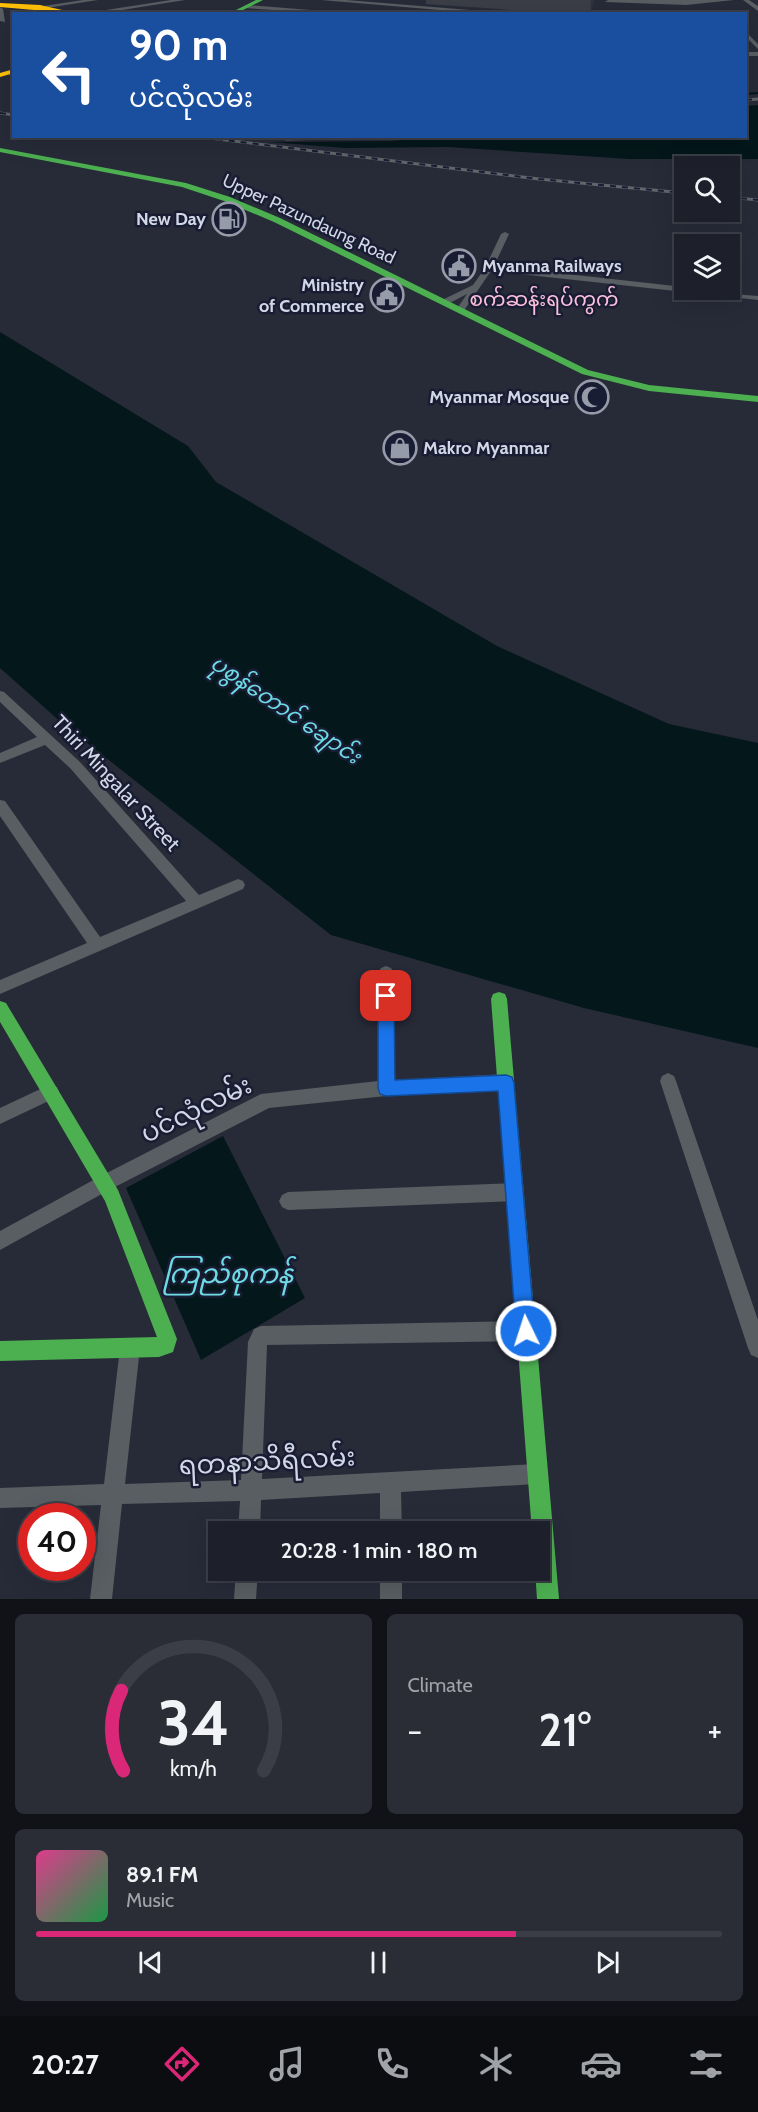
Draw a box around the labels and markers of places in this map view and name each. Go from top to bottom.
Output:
fuel station icon: New Day [211,201,247,237]
place label: New Day [136,208,206,230]
public building icon: Myanma Railways [441,248,477,284]
place label: Myanma Railways [482,255,622,277]
place label: Ministry of Commerce [259,274,364,317]
public building icon: Ministry of Commerce [369,277,405,313]
mosque icon: Myanmar Mosque [574,379,610,415]
place label: Myanmar Mosque [429,386,569,408]
shop icon: Makro Myanmar [382,430,418,466]
place label: Makro Myanmar [423,437,549,459]
pin [360,970,411,1021]

